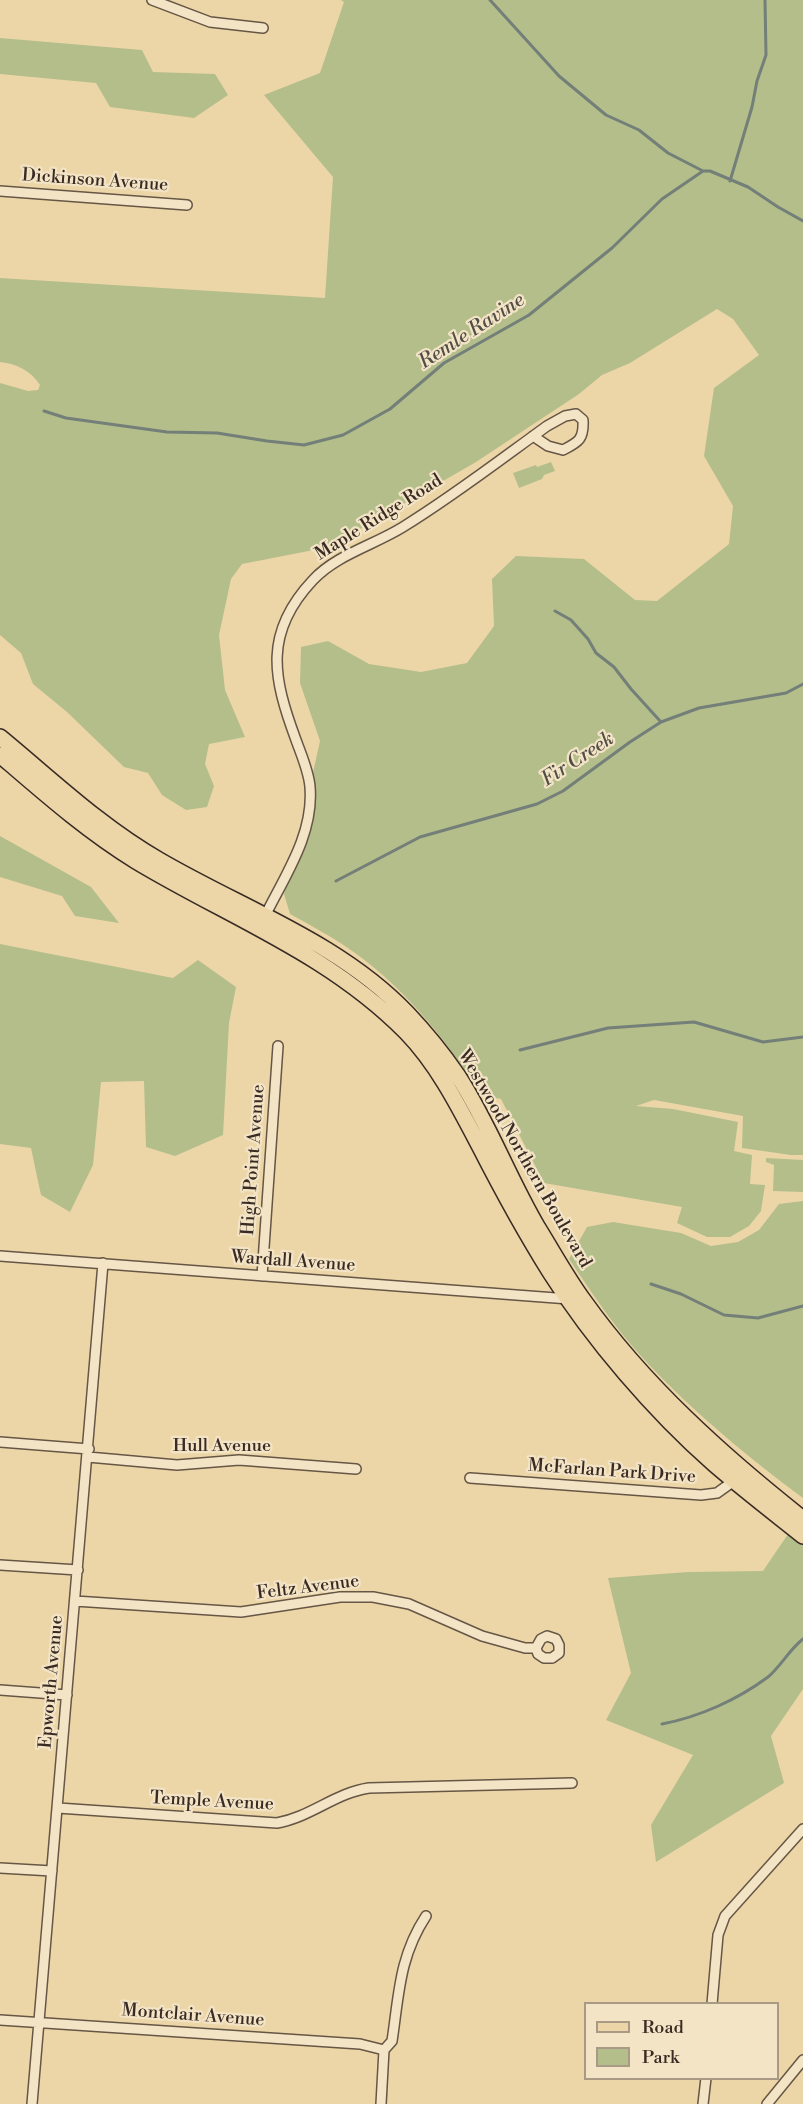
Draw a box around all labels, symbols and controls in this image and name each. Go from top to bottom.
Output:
street label: Dickinson Avenue [21,165,169,197]
water label: Remle Ravine [415,289,529,375]
street label: Maple Ridge Road [311,470,447,566]
water label: Fir Creek [537,728,619,792]
street label: Westwood Northern Boulevard [452,1046,596,1272]
street label: High Point Avenue [238,1084,270,1236]
street label: Wardall Avenue [230,1247,356,1277]
street label: Hull Avenue [173,1436,271,1458]
street label: McFarlan Park Drive [527,1455,697,1489]
street label: Feltz Avenue [256,1571,360,1605]
street label: Epworth Avenue [35,1614,69,1750]
street label: Temple Avenue [150,1788,274,1816]
street label: Montclair Avenue [121,2000,265,2032]
legend [584,2002,779,2080]
text: Road [642,2016,684,2039]
text: Park [642,2046,679,2069]

